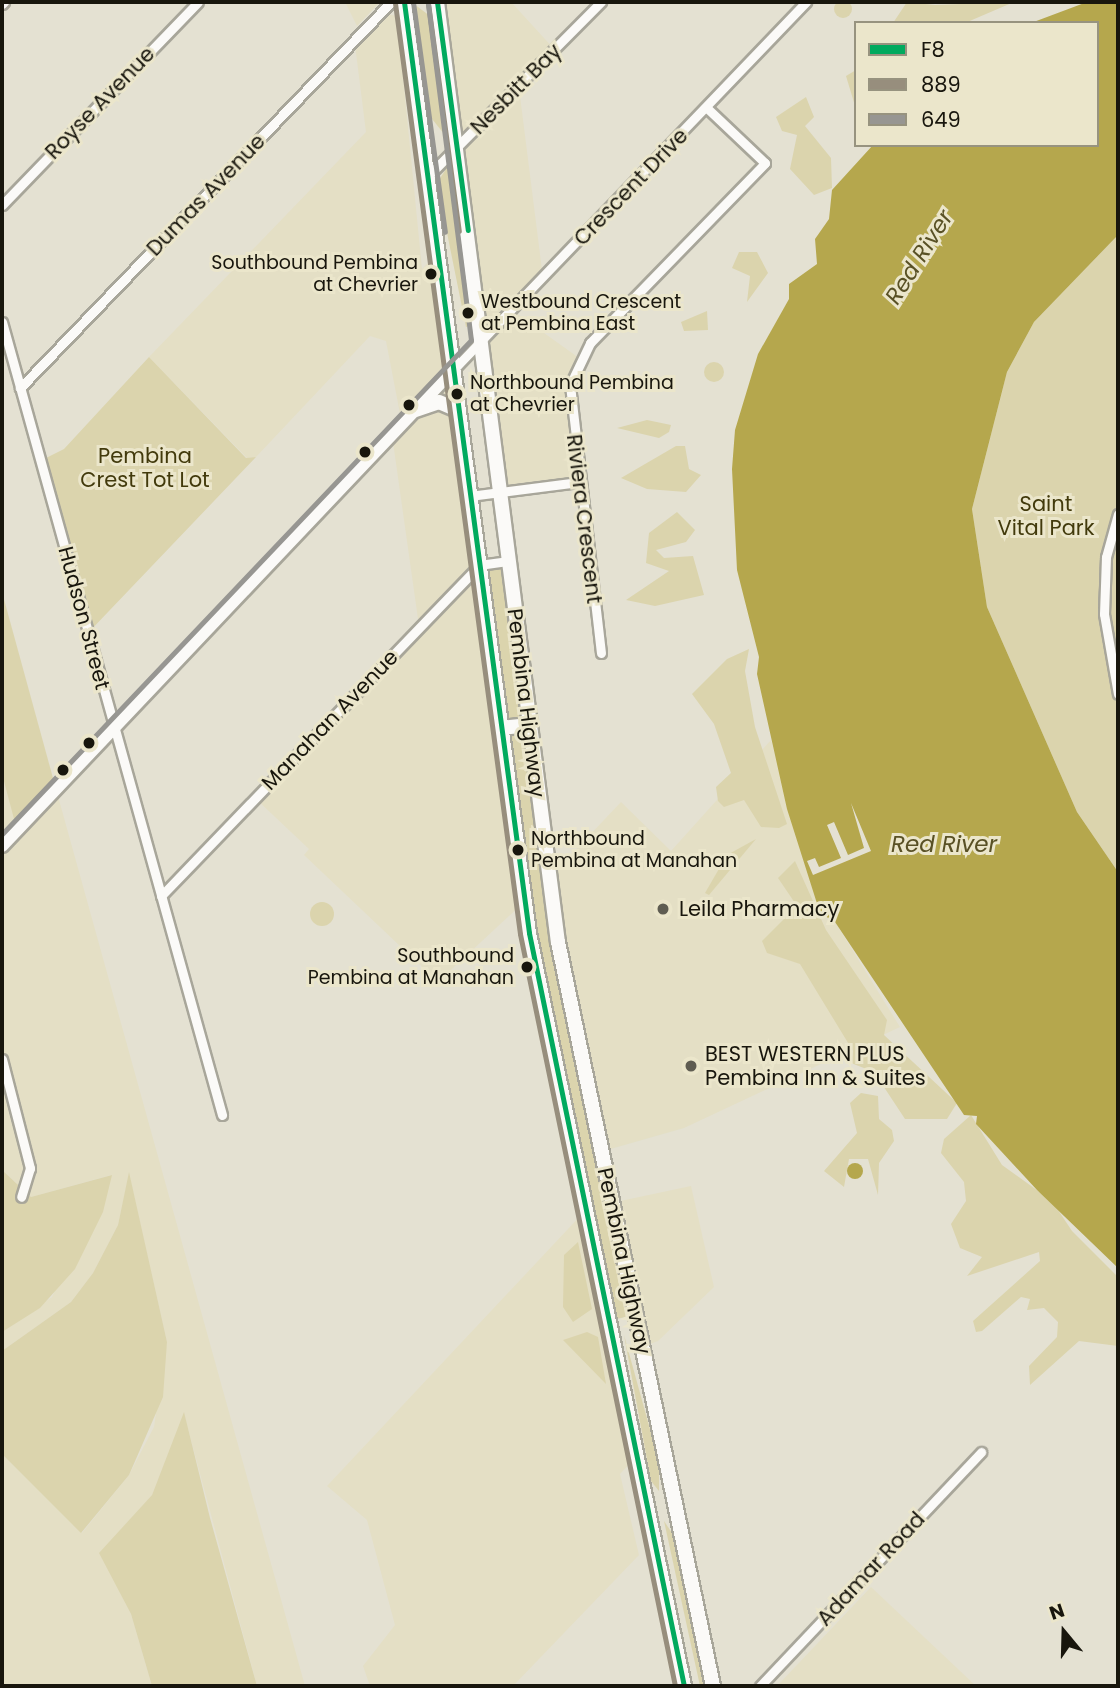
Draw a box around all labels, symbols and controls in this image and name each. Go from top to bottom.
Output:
legend [854,21,1099,147]
text: F8 [921,35,945,64]
street label: Nesbitt Bay [465,38,567,140]
street label: Royse Avenue [40,42,160,164]
text: 889 [921,70,961,99]
text: 649 [921,105,961,134]
street label: Crescent Drive [569,123,693,251]
street label: Dumas Avenue [142,129,270,261]
water label: Red River [879,205,959,309]
place label: Southbound Pembina at Chevrier [211,252,418,296]
marker: Southbound Pembina at Chevrier [424,267,438,281]
place label: Westbound Crescent at Pembina East [481,291,681,335]
marker: Westbound Crescent at Pembina East [461,306,475,320]
place label: Northbound Pembina at Chevrier [470,372,674,416]
marker: Northbound Pembina at Chevrier [450,387,464,401]
unlabelled marker [402,398,416,412]
street label: Riviera Crescent [561,433,607,605]
park label: Pembina Crest Tot Lot [80,443,210,493]
unlabelled marker [358,445,372,459]
park label: Saint Vital Park [998,491,1094,541]
street label: Hudson Street [53,544,115,692]
street label: Pembina Highway [502,607,550,799]
street label: Manahan Avenue [257,645,403,795]
unlabelled marker [82,736,96,750]
unlabelled marker [56,763,70,777]
place label: Northbound Pembina at Manahan [531,828,737,872]
water label: Red River [891,830,997,858]
marker: Northbound Pembina at Manahan [511,843,525,857]
place label: Leila Pharmacy [679,896,839,922]
marker: Leila Pharmacy [653,899,673,919]
place label: Southbound Pembina at Manahan [308,945,514,989]
marker: Southbound Pembina at Manahan [520,960,534,974]
place label: BEST WESTERN PLUS Pembina Inn & Suites [705,1041,926,1091]
marker: BEST WESTERN PLUS Pembina Inn & Suites [683,1058,699,1074]
street label: Pembina Highway [592,1165,656,1357]
street label: Adamar Road [812,1507,930,1631]
north arrow [1029,1597,1099,1667]
text: N [1046,1597,1068,1627]

